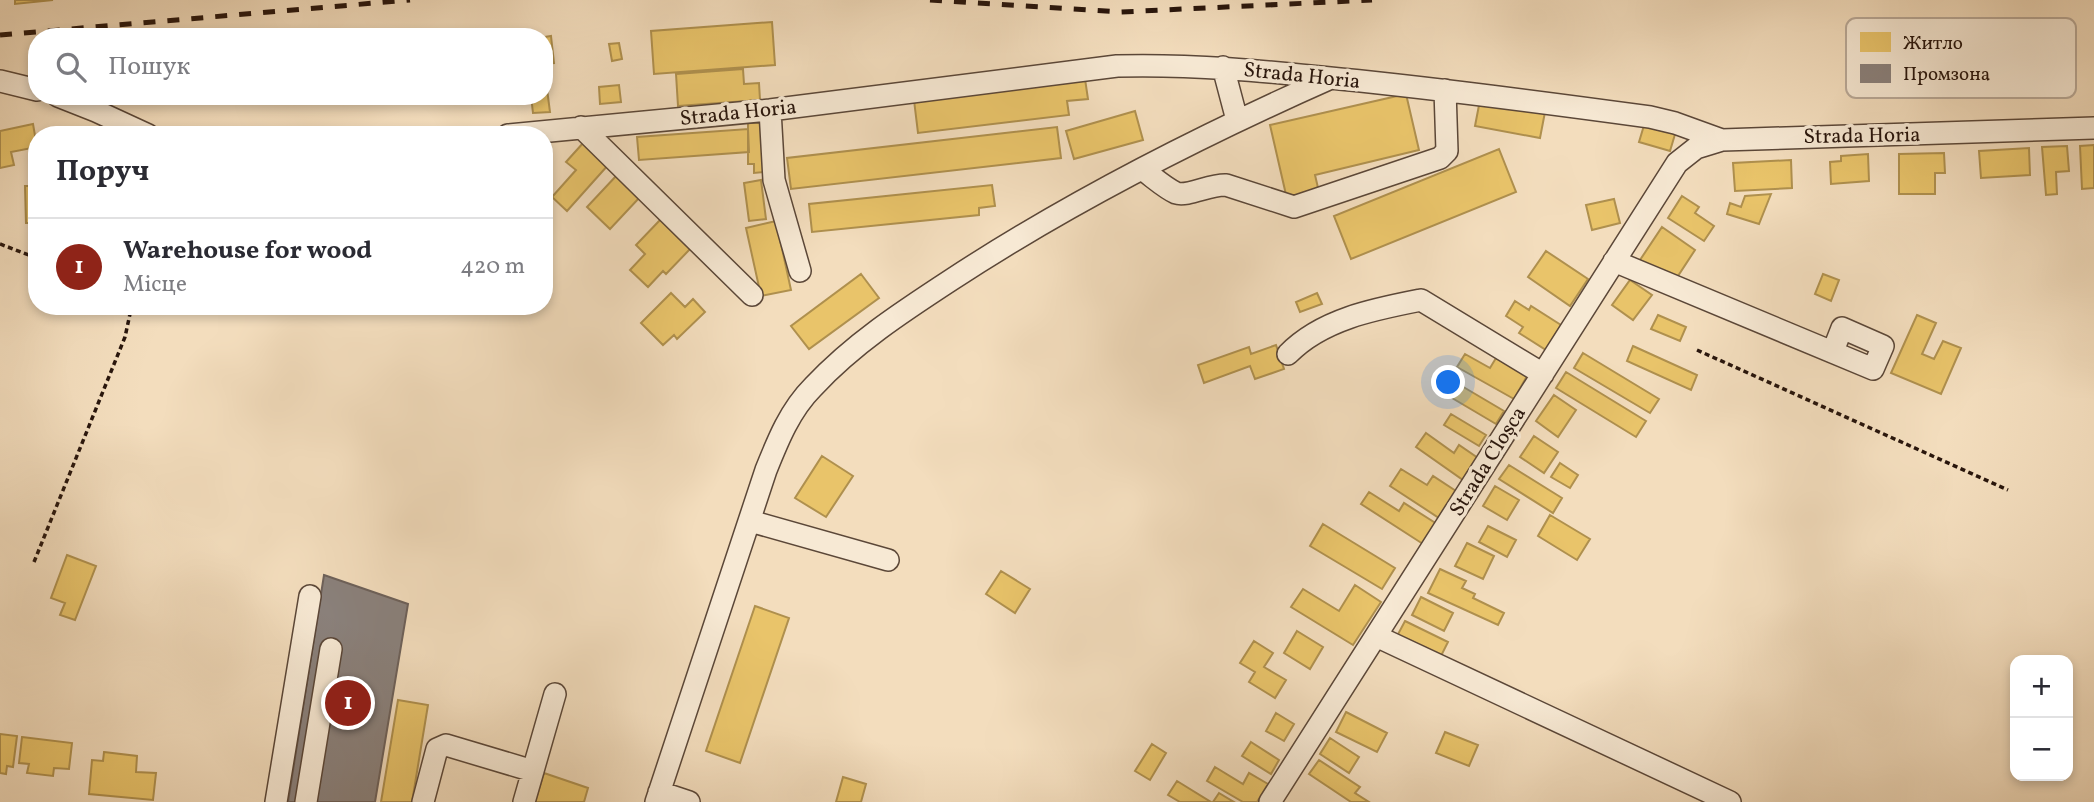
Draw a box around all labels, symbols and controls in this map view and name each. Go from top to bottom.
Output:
legend [1846,18,2076,98]
search box [28,28,553,105]
text: Житло [1903,31,1963,57]
icon: search [52,48,90,86]
text: Пошук [108,49,190,85]
street label: Strada Horia [1242,56,1362,97]
text: Промзона [1903,62,1990,88]
street label: Strada Horia [678,93,798,134]
street label: Strada Horia [1803,121,1921,152]
text: Поруч [56,151,149,193]
text: Warehouse for wood [123,233,372,269]
text: 1 [74,251,84,283]
text: 420 m [460,251,525,283]
text: Місце [123,269,187,301]
your location [1431,365,1465,399]
street label: Strada Cloșca [1443,401,1534,522]
map controls [2010,655,2073,781]
button: + [2010,655,2073,718]
pin: 1 [325,677,371,729]
button: − [2010,718,2073,781]

